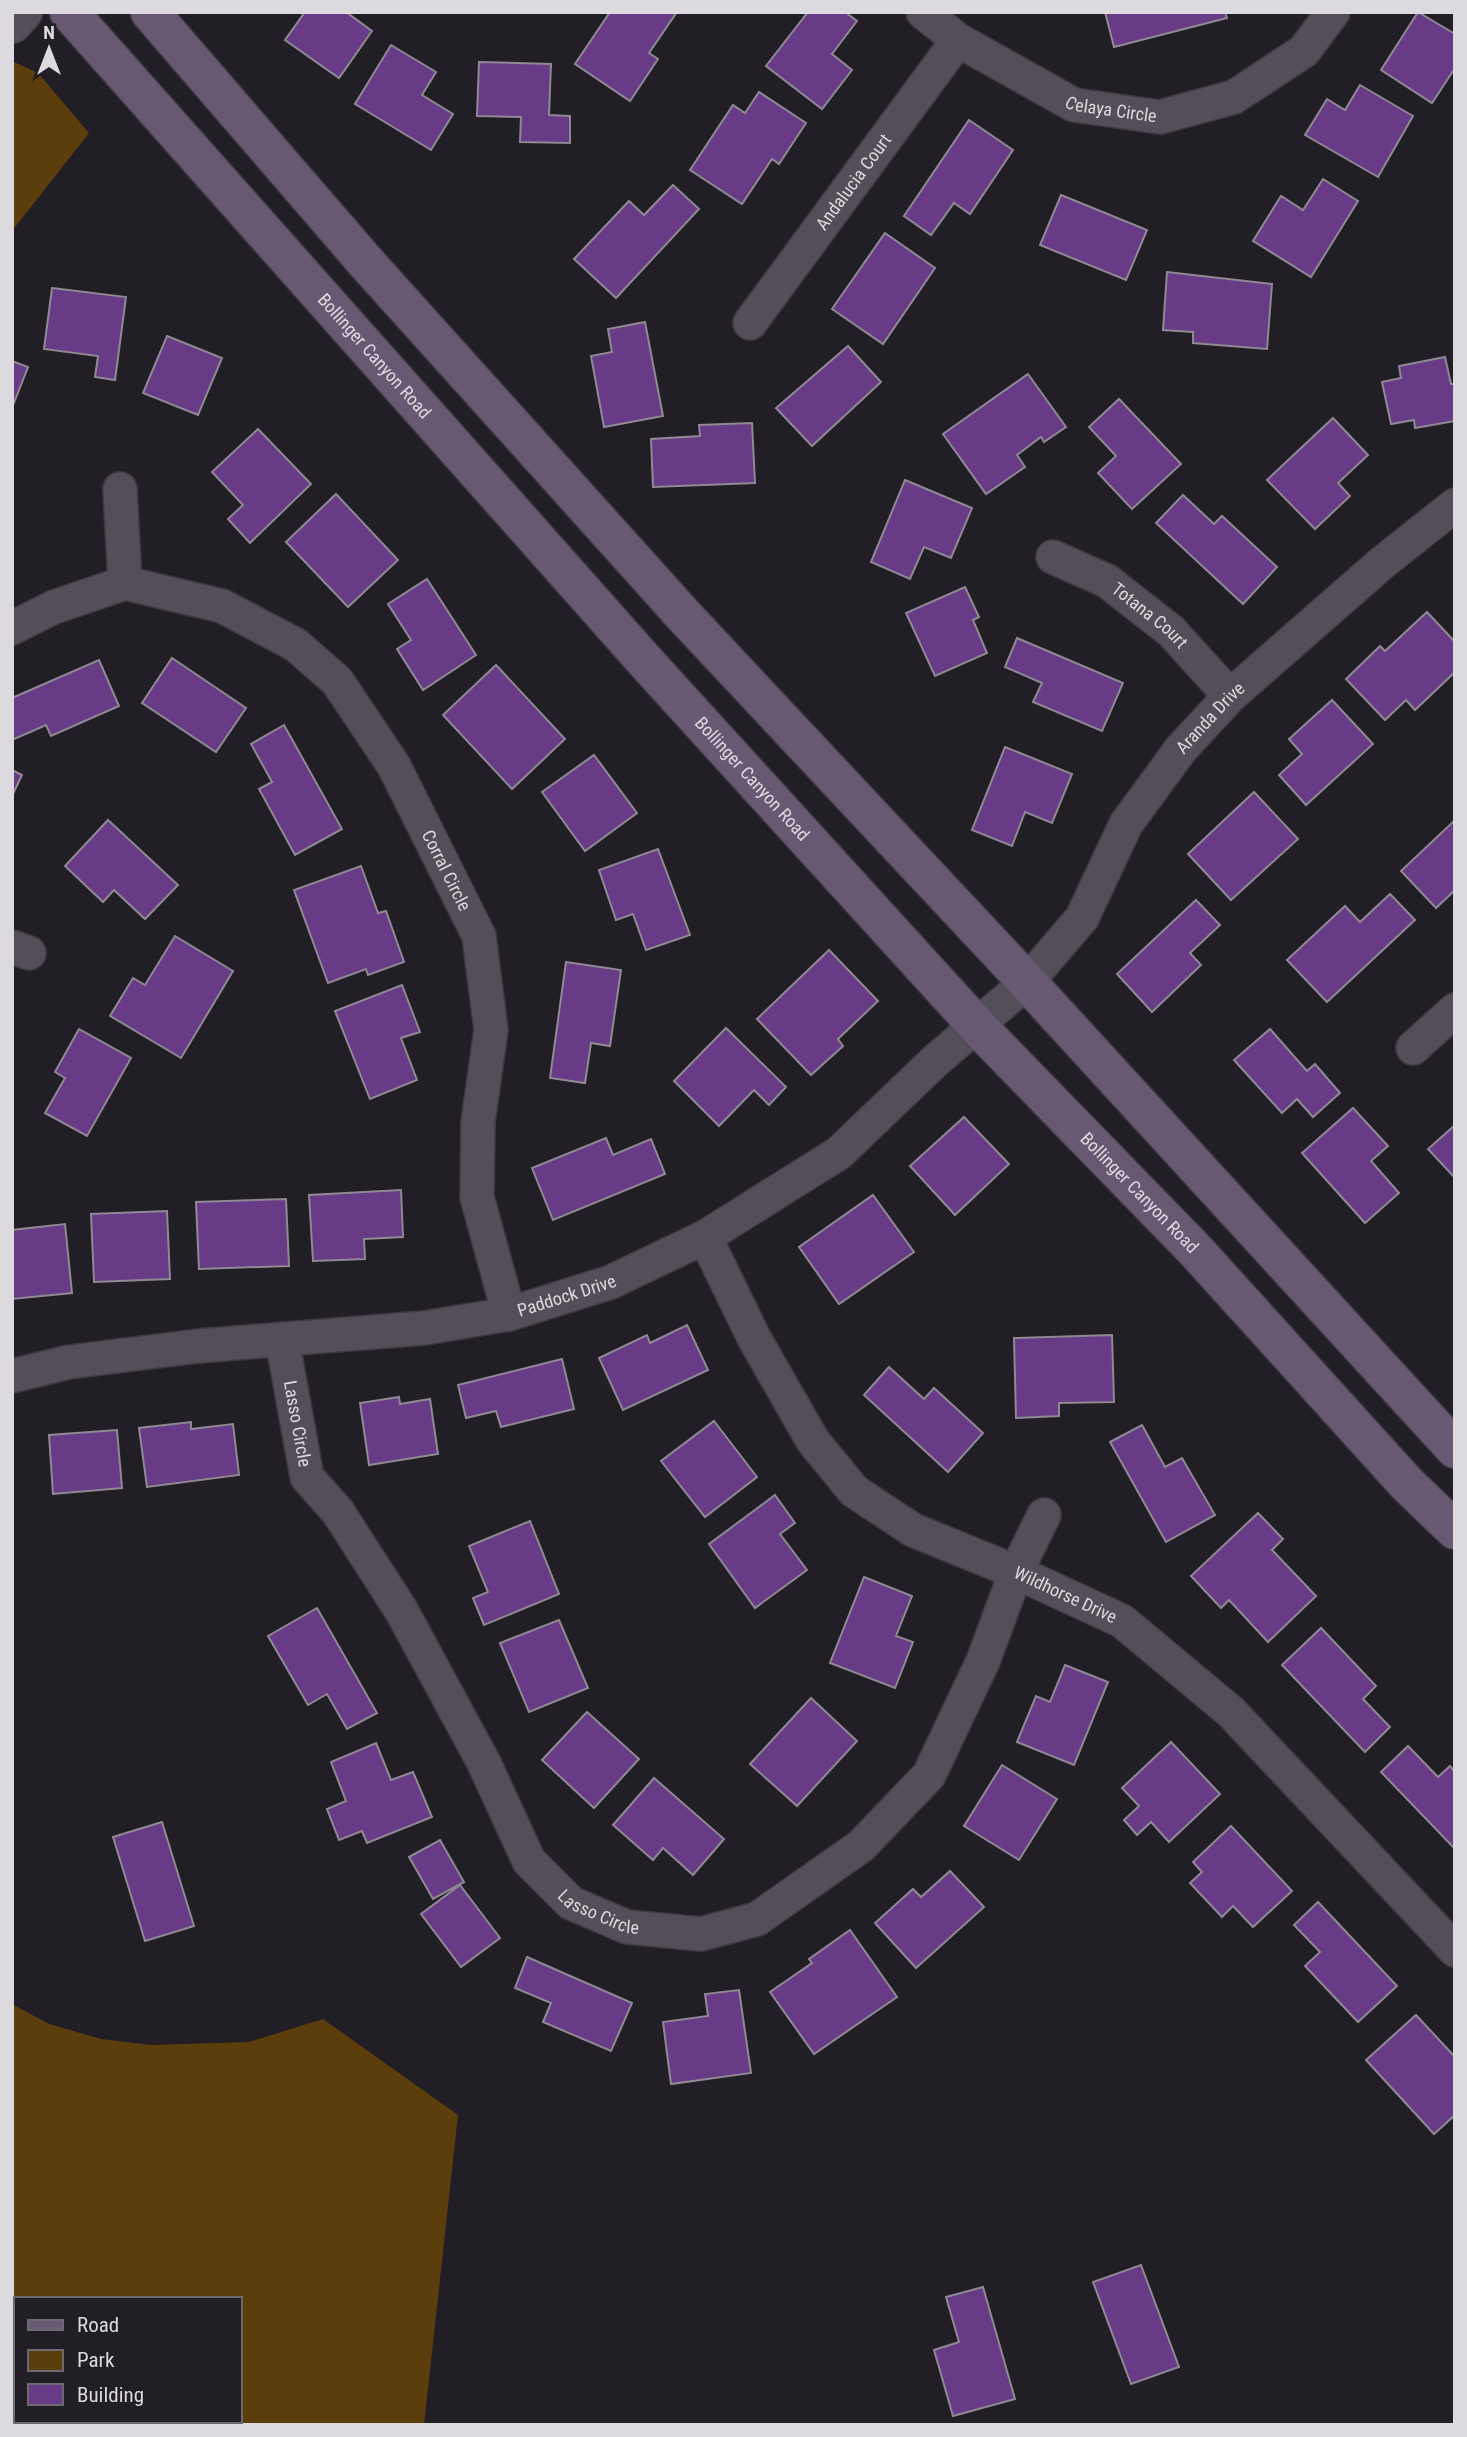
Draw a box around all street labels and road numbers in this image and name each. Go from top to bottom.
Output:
street label: Celaya Circle [1061,91,1158,126]
street label: Andalucia Court [811,130,895,234]
street label: Bollinger Canyon Road [314,289,436,423]
street label: Totana Court [1108,578,1192,652]
street label: Aranda Drive [1171,677,1249,758]
street label: Bollinger Canyon Road [691,712,814,845]
street label: Corral Circle [418,827,476,914]
street label: Bollinger Canyon Road [1076,1128,1203,1257]
street label: Paddock Drive [515,1270,619,1321]
street label: Lasso Circle [280,1379,316,1468]
street label: Wildhorse Drive [1011,1562,1120,1627]
street label: Lasso Circle [554,1885,640,1938]

